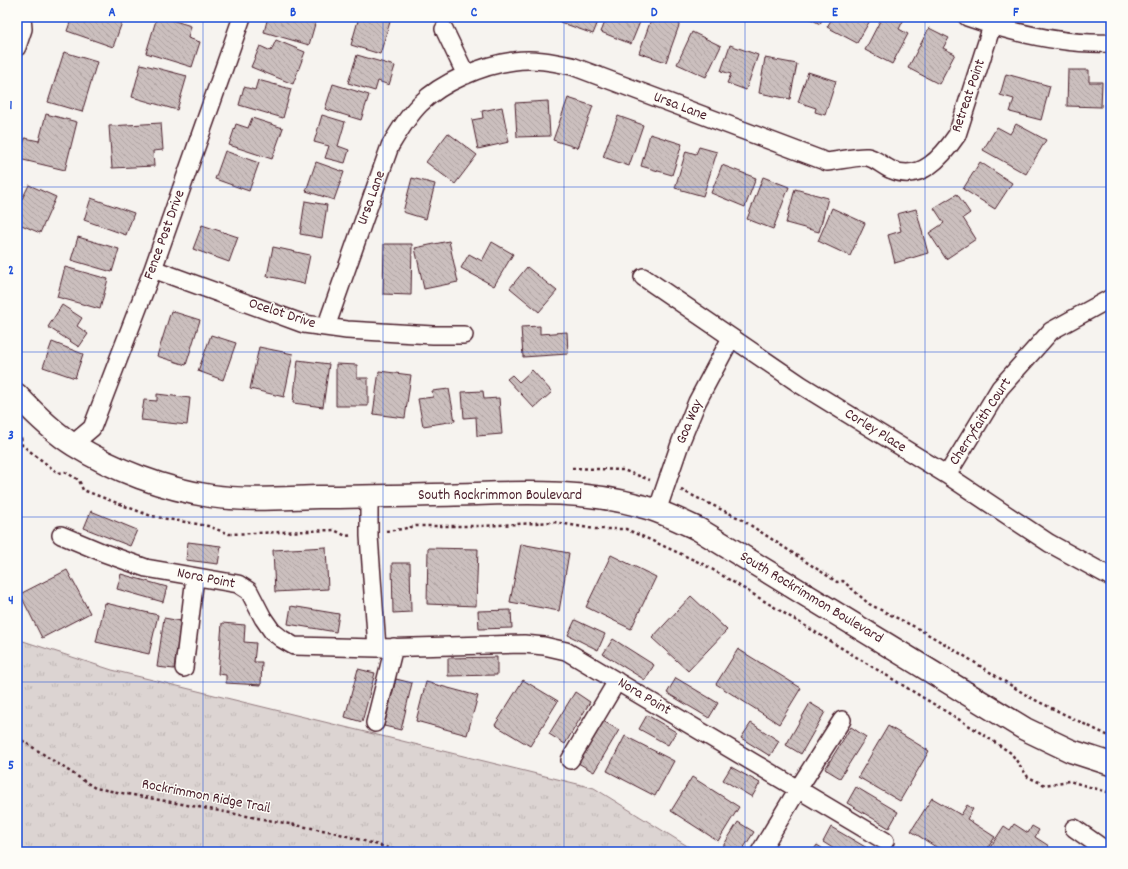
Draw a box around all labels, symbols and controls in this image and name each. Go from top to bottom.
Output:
text: A [108,4,116,23]
text: B [290,4,296,23]
text: C [471,4,478,23]
text: D [651,4,658,23]
text: E [832,4,839,23]
text: F [1013,4,1019,23]
street label: Retreat Point [946,56,992,136]
street label: Ursa Lane [650,87,711,127]
text: 1 [10,97,13,116]
street label: Ursa Lane [352,167,392,228]
street label: Fence Post Drive [139,187,192,283]
text: 2 [8,262,14,281]
street label: Ocelot Drive [246,293,319,335]
street label: Cherryfaith Court [944,373,1018,470]
street label: Goa Way [671,395,710,448]
street label: Corley Place [840,403,911,459]
text: 3 [8,427,14,446]
street label: South Rockrimmon Boulevard [418,485,582,507]
street label: South Rockrimmon Boulevard [735,546,887,650]
street label: Nora Point [175,563,237,595]
text: 4 [8,592,14,611]
street label: Nora Point [613,672,675,722]
text: 5 [8,757,14,776]
street label: Rockrimmon Ridge Trail [140,774,273,820]

